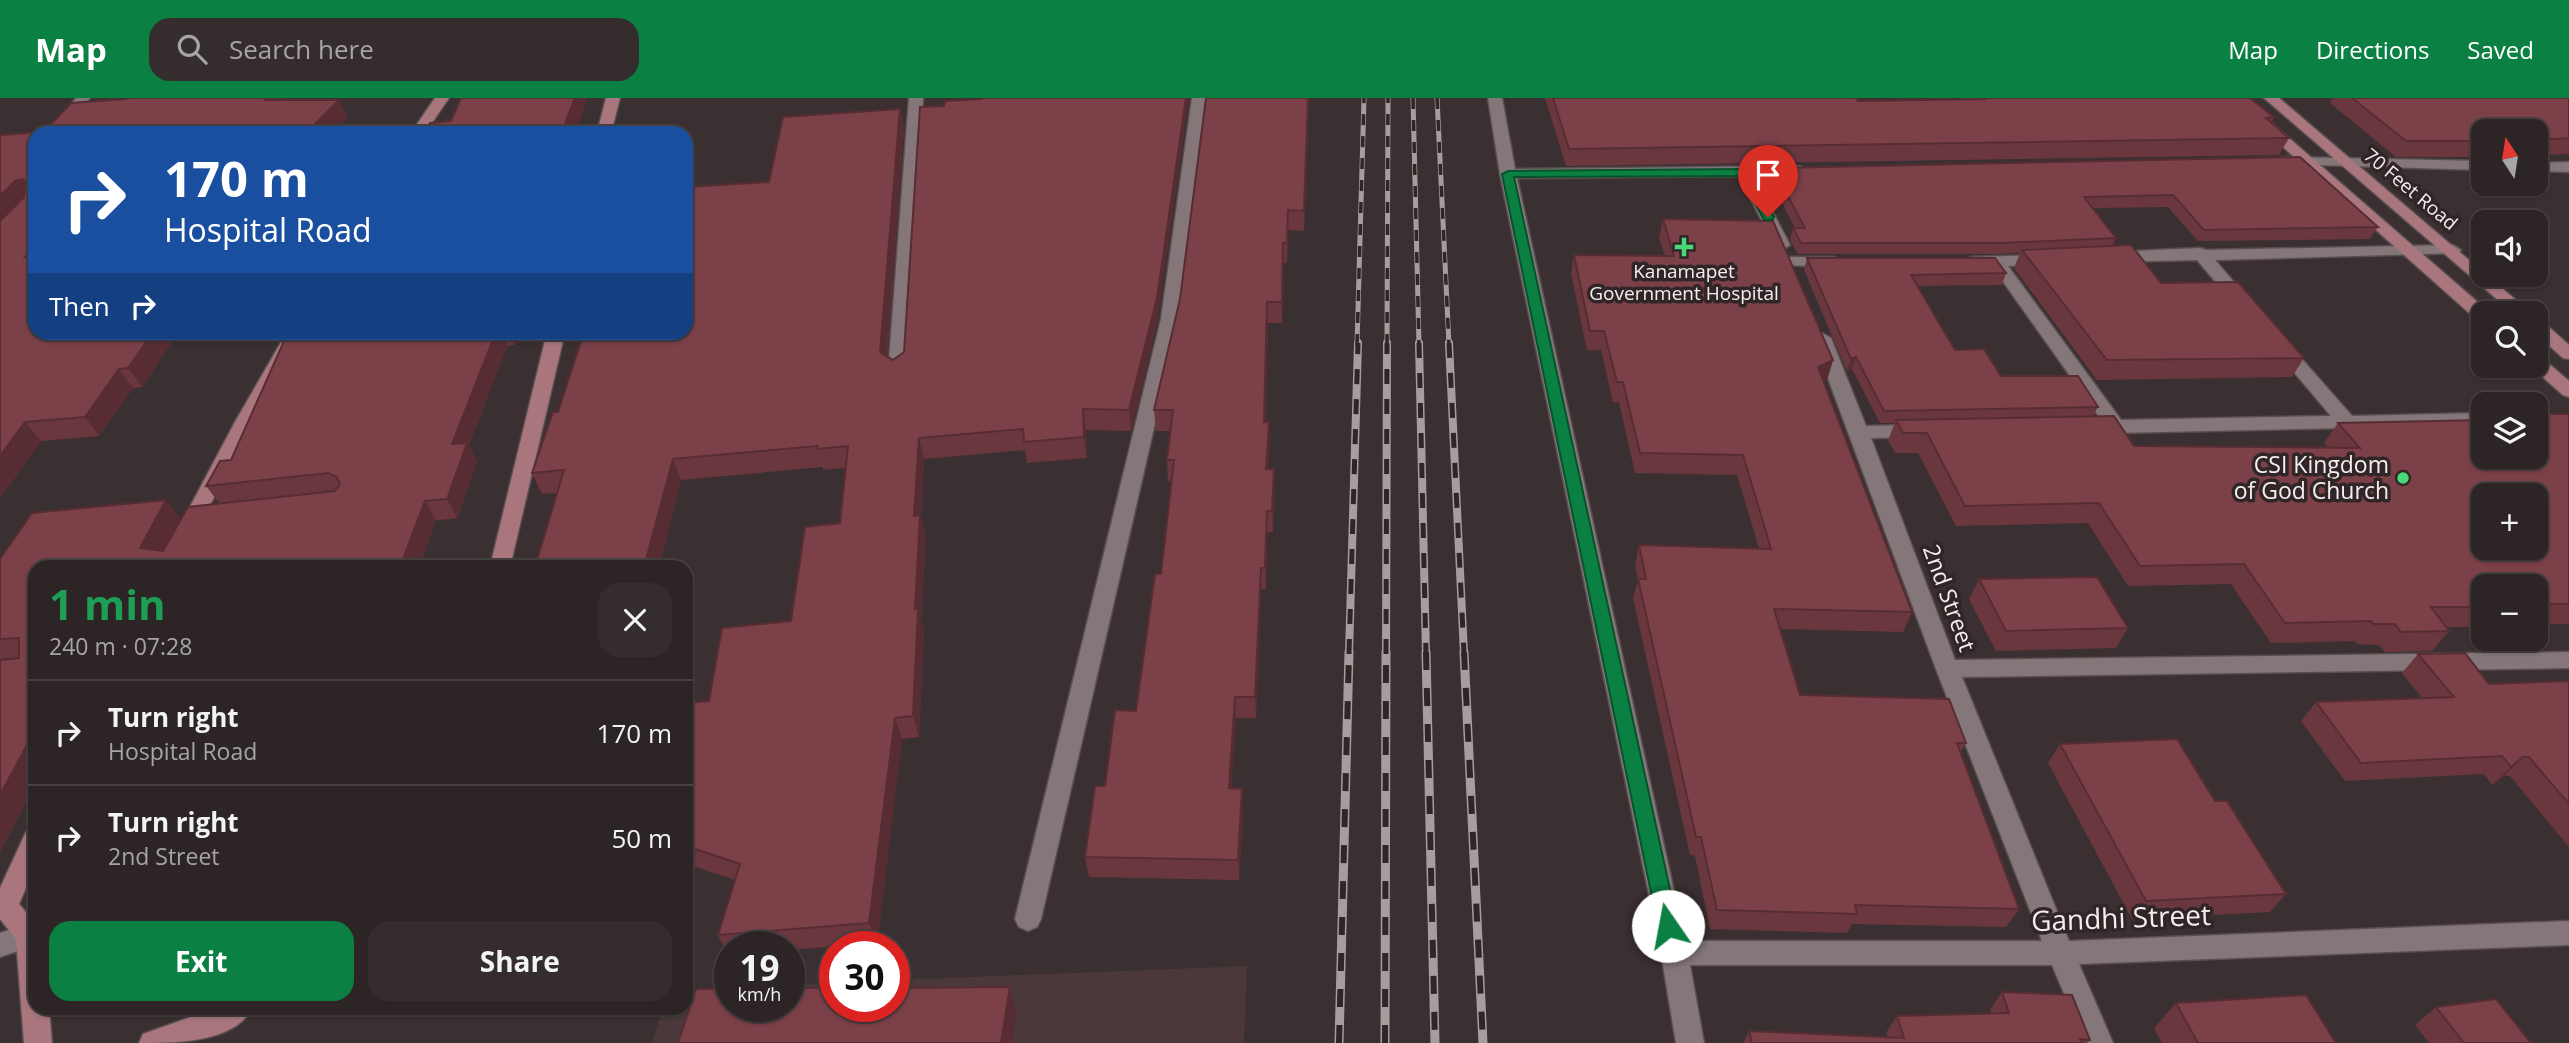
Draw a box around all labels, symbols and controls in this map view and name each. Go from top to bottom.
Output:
search box [149,18,639,81]
text: Map [35,27,107,72]
icon: search [173,30,211,68]
text: Search here [229,31,374,67]
text: Map [2228,33,2278,66]
text: Directions [2316,33,2429,66]
text: Saved [2467,33,2534,66]
north arrow [2471,119,2548,196]
map controls [2471,119,2548,651]
street label: 70 Feet Road [2359,142,2463,236]
text: 170 m [164,145,309,211]
pin [1738,145,1798,217]
icon: right [49,154,140,245]
icon: arrive [1749,156,1787,194]
text: Hospital Road [164,208,372,251]
button: sound [2471,210,2548,287]
marker: Kanamapet Government Hospital [1674,237,1694,257]
place label: Kanamapet Government Hospital [1589,258,1779,306]
icon: right [124,287,162,325]
text: Then [49,288,110,324]
button: search [2471,301,2548,378]
button: layers [2471,392,2548,469]
place label: CSI Kingdom of God Church [2234,448,2389,506]
marker: CSI Kingdom of God Church [2395,470,2411,486]
button: + [2471,483,2548,560]
street label: 2nd Street [1916,540,1984,656]
button: − [2471,574,2548,651]
text: 1 min [49,575,166,632]
button: close [598,583,672,657]
text: 240 m · 07:28 [49,630,192,662]
text: Turn right [108,699,239,735]
icon: right [49,714,87,752]
text: 170 m [597,715,672,751]
text: Hospital Road [108,735,257,767]
text: Turn right [108,804,239,840]
icon: right [49,819,87,857]
text: 50 m [611,820,672,856]
text: 2nd Street [108,840,220,872]
position arrow [1631,889,1705,963]
street label: Gandhi Street [2030,895,2212,939]
button: Exit [49,921,354,1001]
button: Share [368,921,672,1001]
speed limit sign: 30 [819,931,910,1022]
text: 19 [739,944,780,991]
text: km/h [738,982,781,1006]

